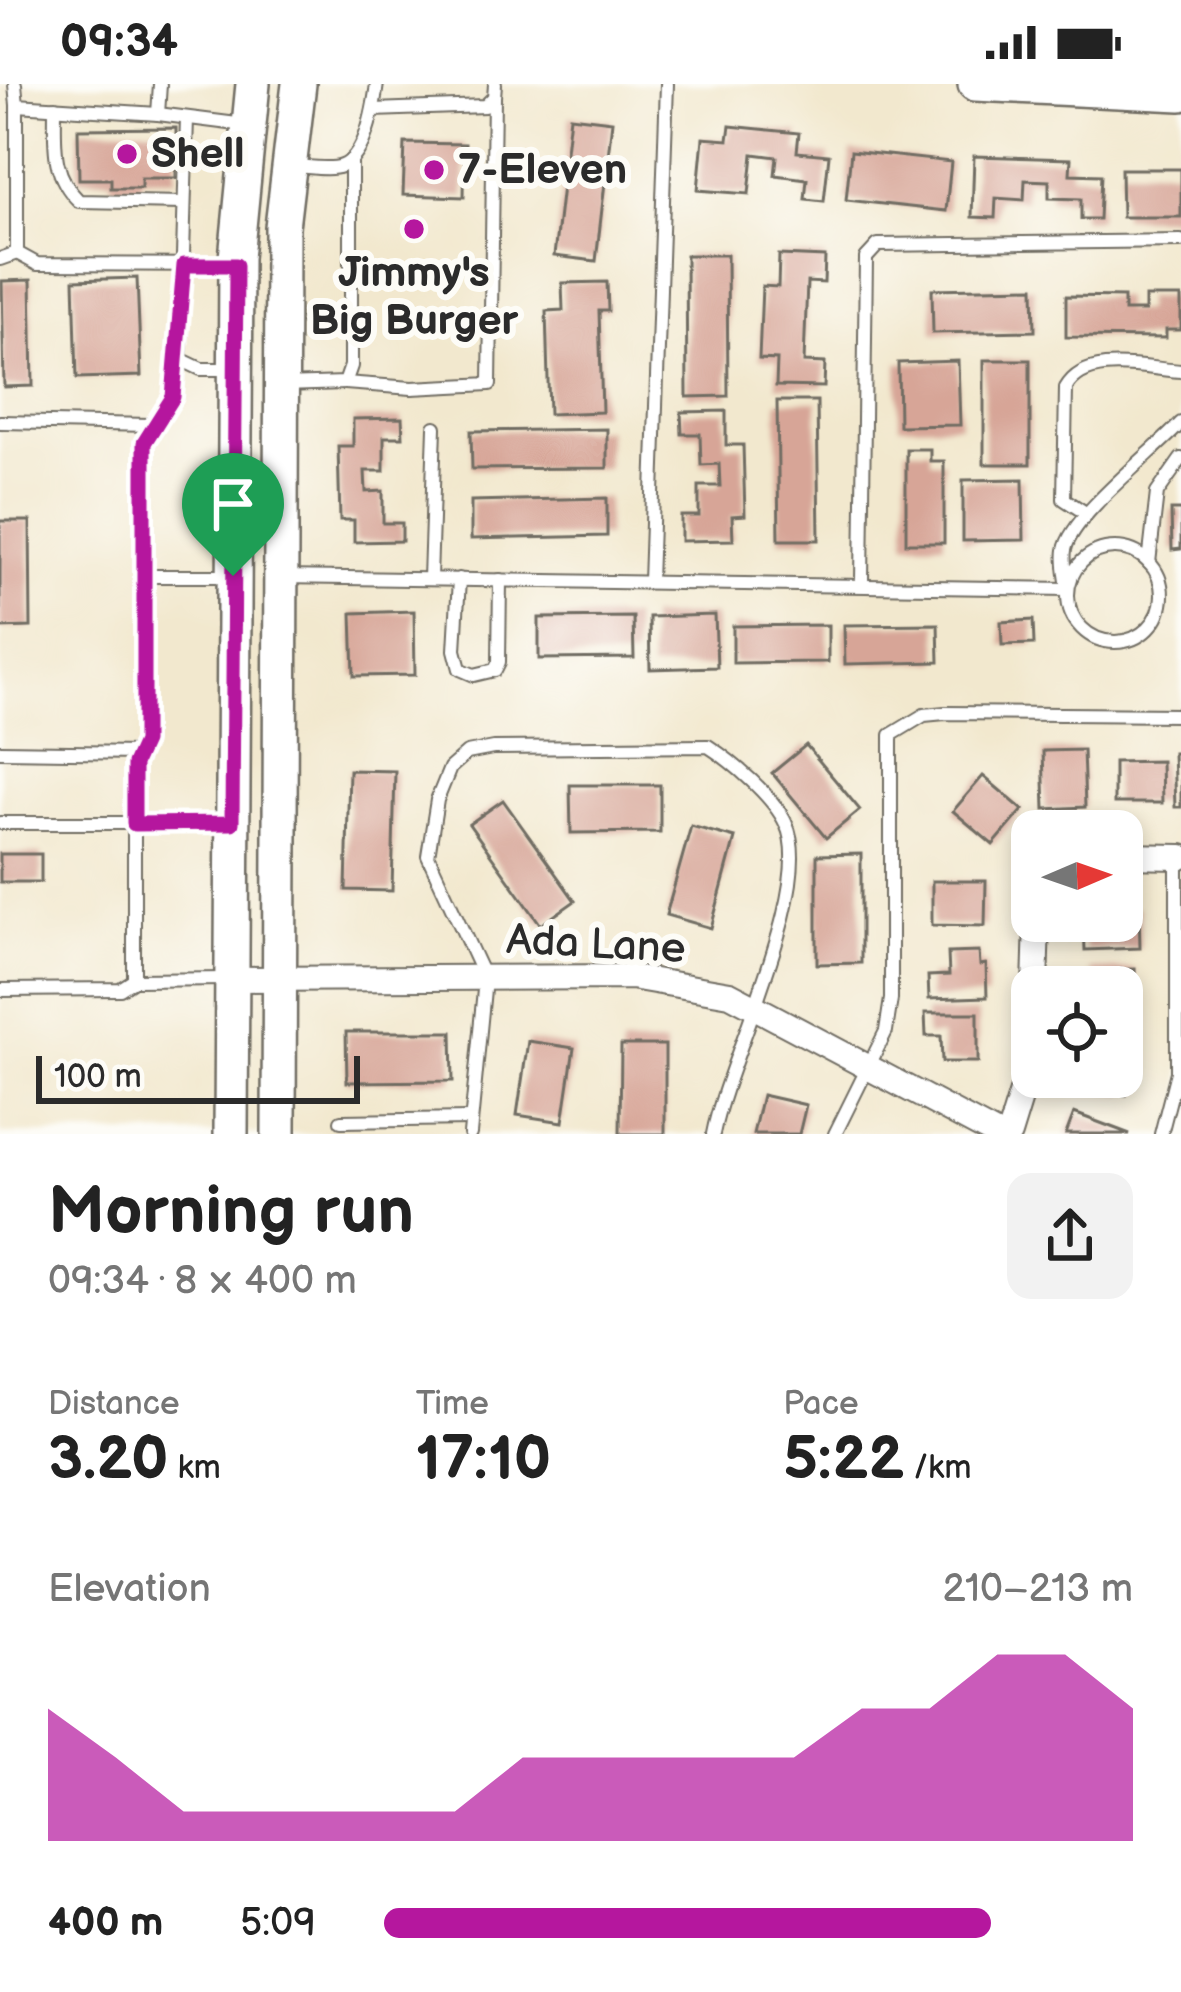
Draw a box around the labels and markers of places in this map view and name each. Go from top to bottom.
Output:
place label: Shell [151,129,245,180]
marker: Shell [114,141,140,167]
place label: 7-Eleven [458,145,627,196]
marker: 7-Eleven [421,157,447,183]
marker: Jimmy's Big Burger [401,216,427,242]
place label: Jimmy's Big Burger [310,248,519,347]
pin [182,453,284,576]

